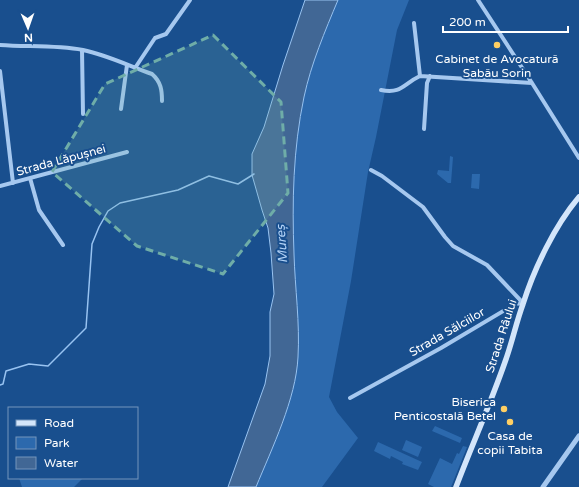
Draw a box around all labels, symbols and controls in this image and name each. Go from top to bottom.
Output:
north arrow [8,8,48,48]
scale bar [443,8,568,34]
text: 200 m [449,15,486,29]
text: N [24,31,33,44]
marker: Cabinet de Avocatură Sabău Sorin [492,40,502,50]
place label: Cabinet de Avocatură Sabău Sorin [435,52,559,80]
street label: Strada Lăpușnei [15,141,107,179]
water label: Mureș [273,223,291,264]
street label: Strada Râului [483,298,519,374]
street label: Strada Sălciilor [407,305,488,359]
place label: Biserica Penticostală Betel [394,395,496,423]
marker: Biserica Penticostală Betel [499,404,509,414]
legend [8,407,138,479]
text: Road [44,416,74,430]
marker: Casa de copii Tabita [505,417,515,427]
place label: Casa de copii Tabita [477,429,543,457]
text: Park [44,436,70,450]
text: Water [44,456,79,470]

